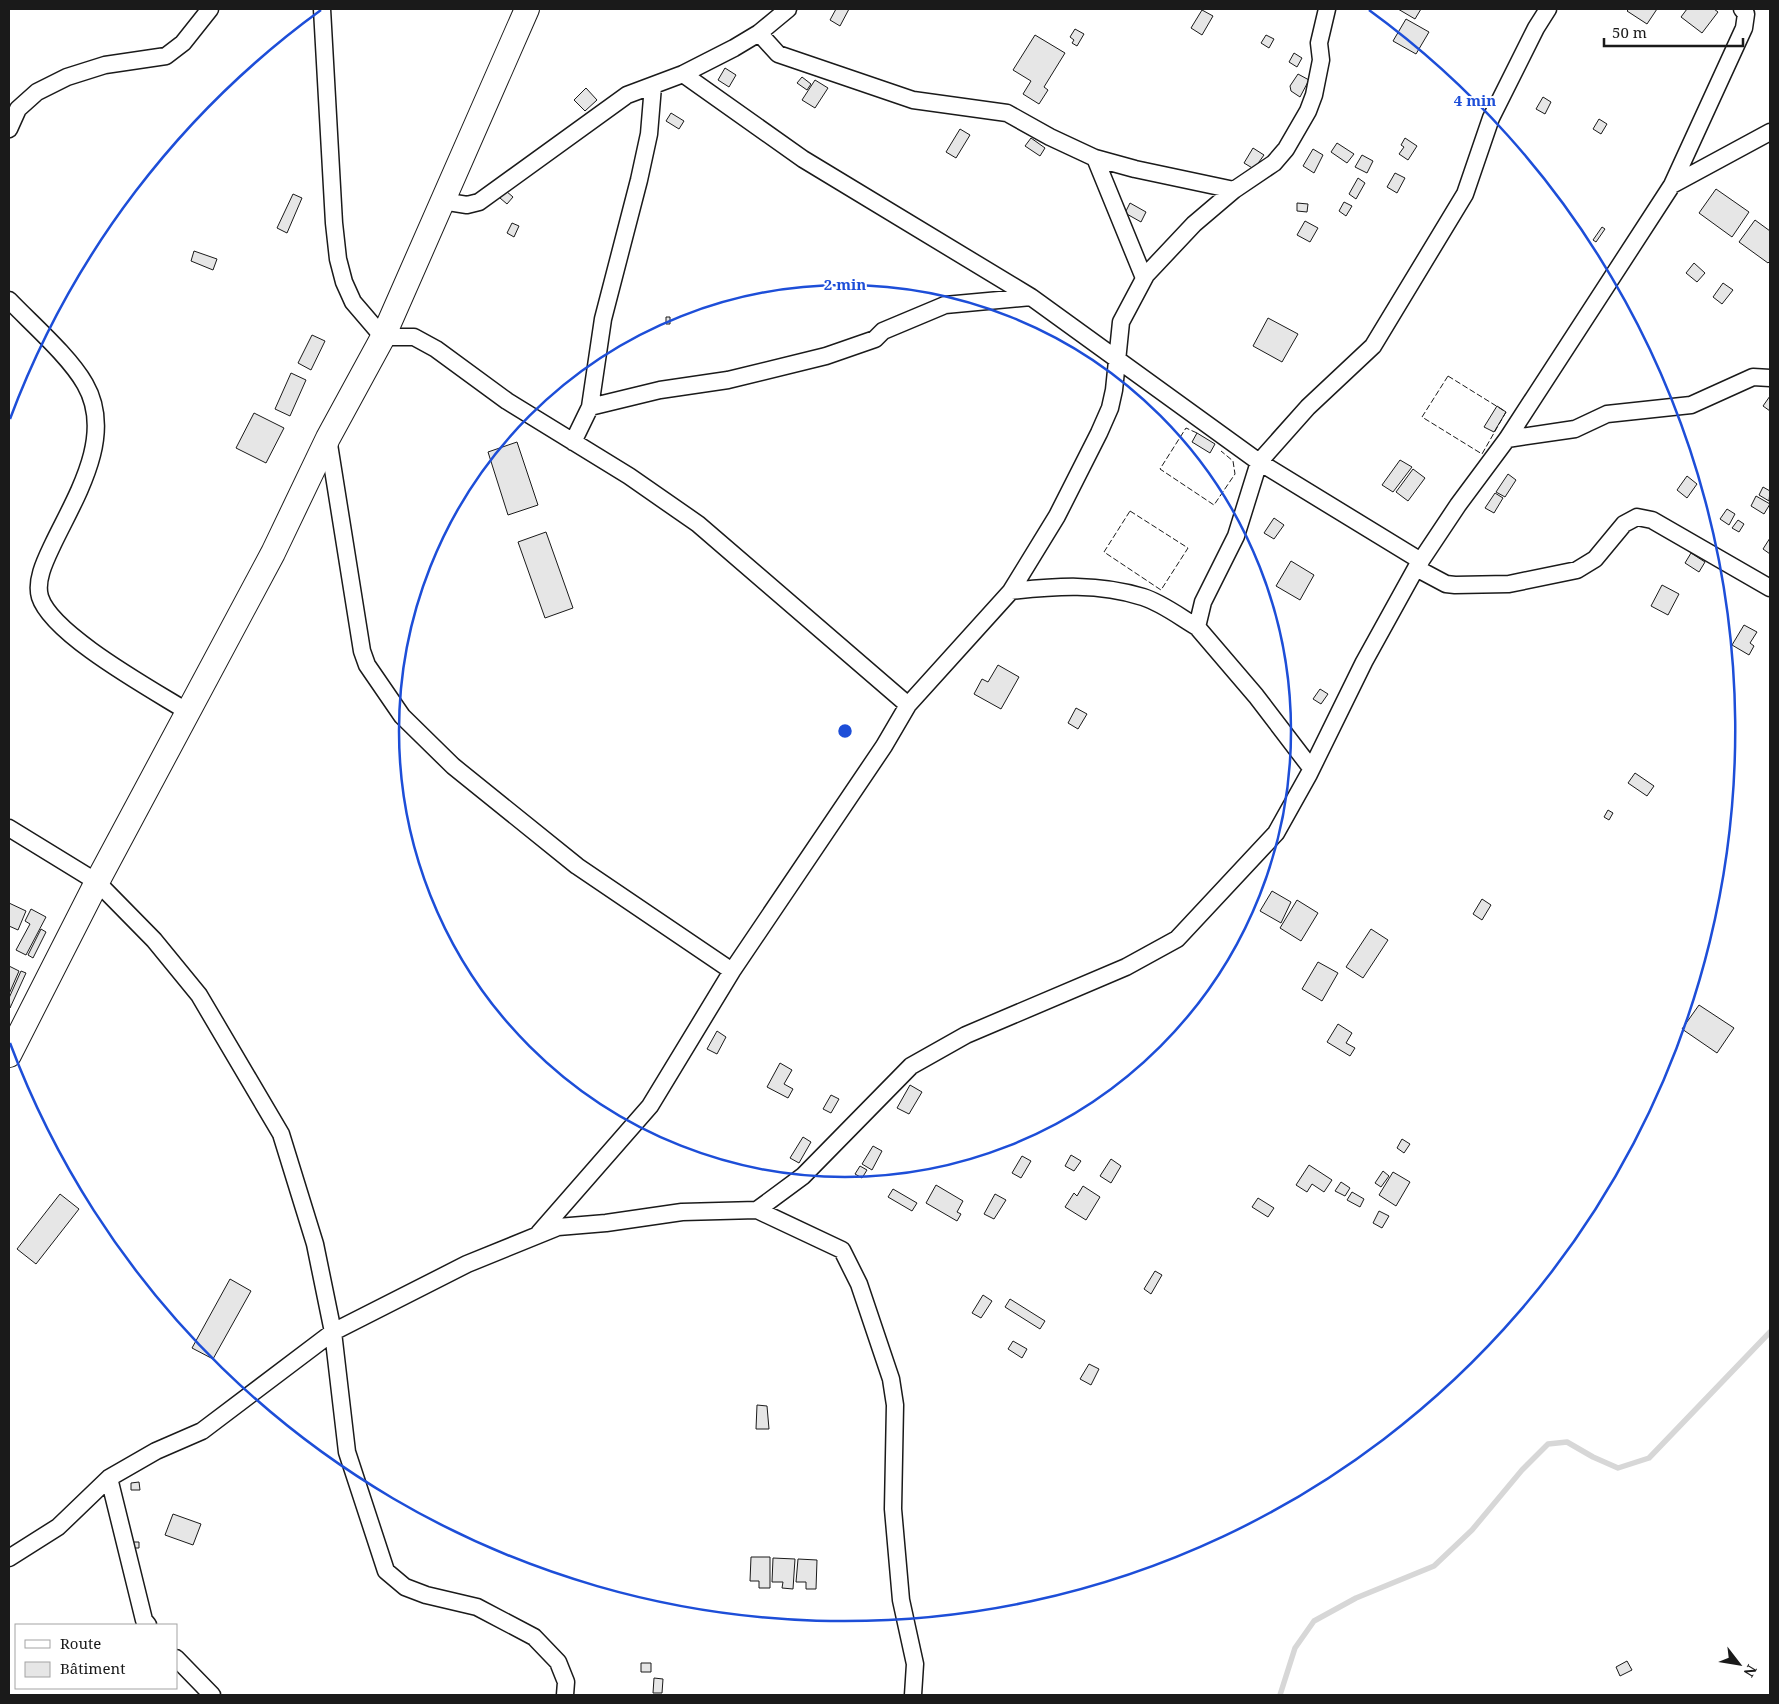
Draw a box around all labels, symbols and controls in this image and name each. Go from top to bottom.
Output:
scale bar [1604,15,1743,47]
text: 50 m [1612,22,1647,42]
text: 4 min [1454,90,1496,110]
text: 2 min [824,274,866,294]
centre of rings [836,722,854,740]
legend [15,1624,178,1689]
text: Route [60,1633,101,1653]
north arrow [1714,1639,1764,1689]
text: Bâtiment [60,1658,126,1678]
text: N [1740,1661,1762,1681]

